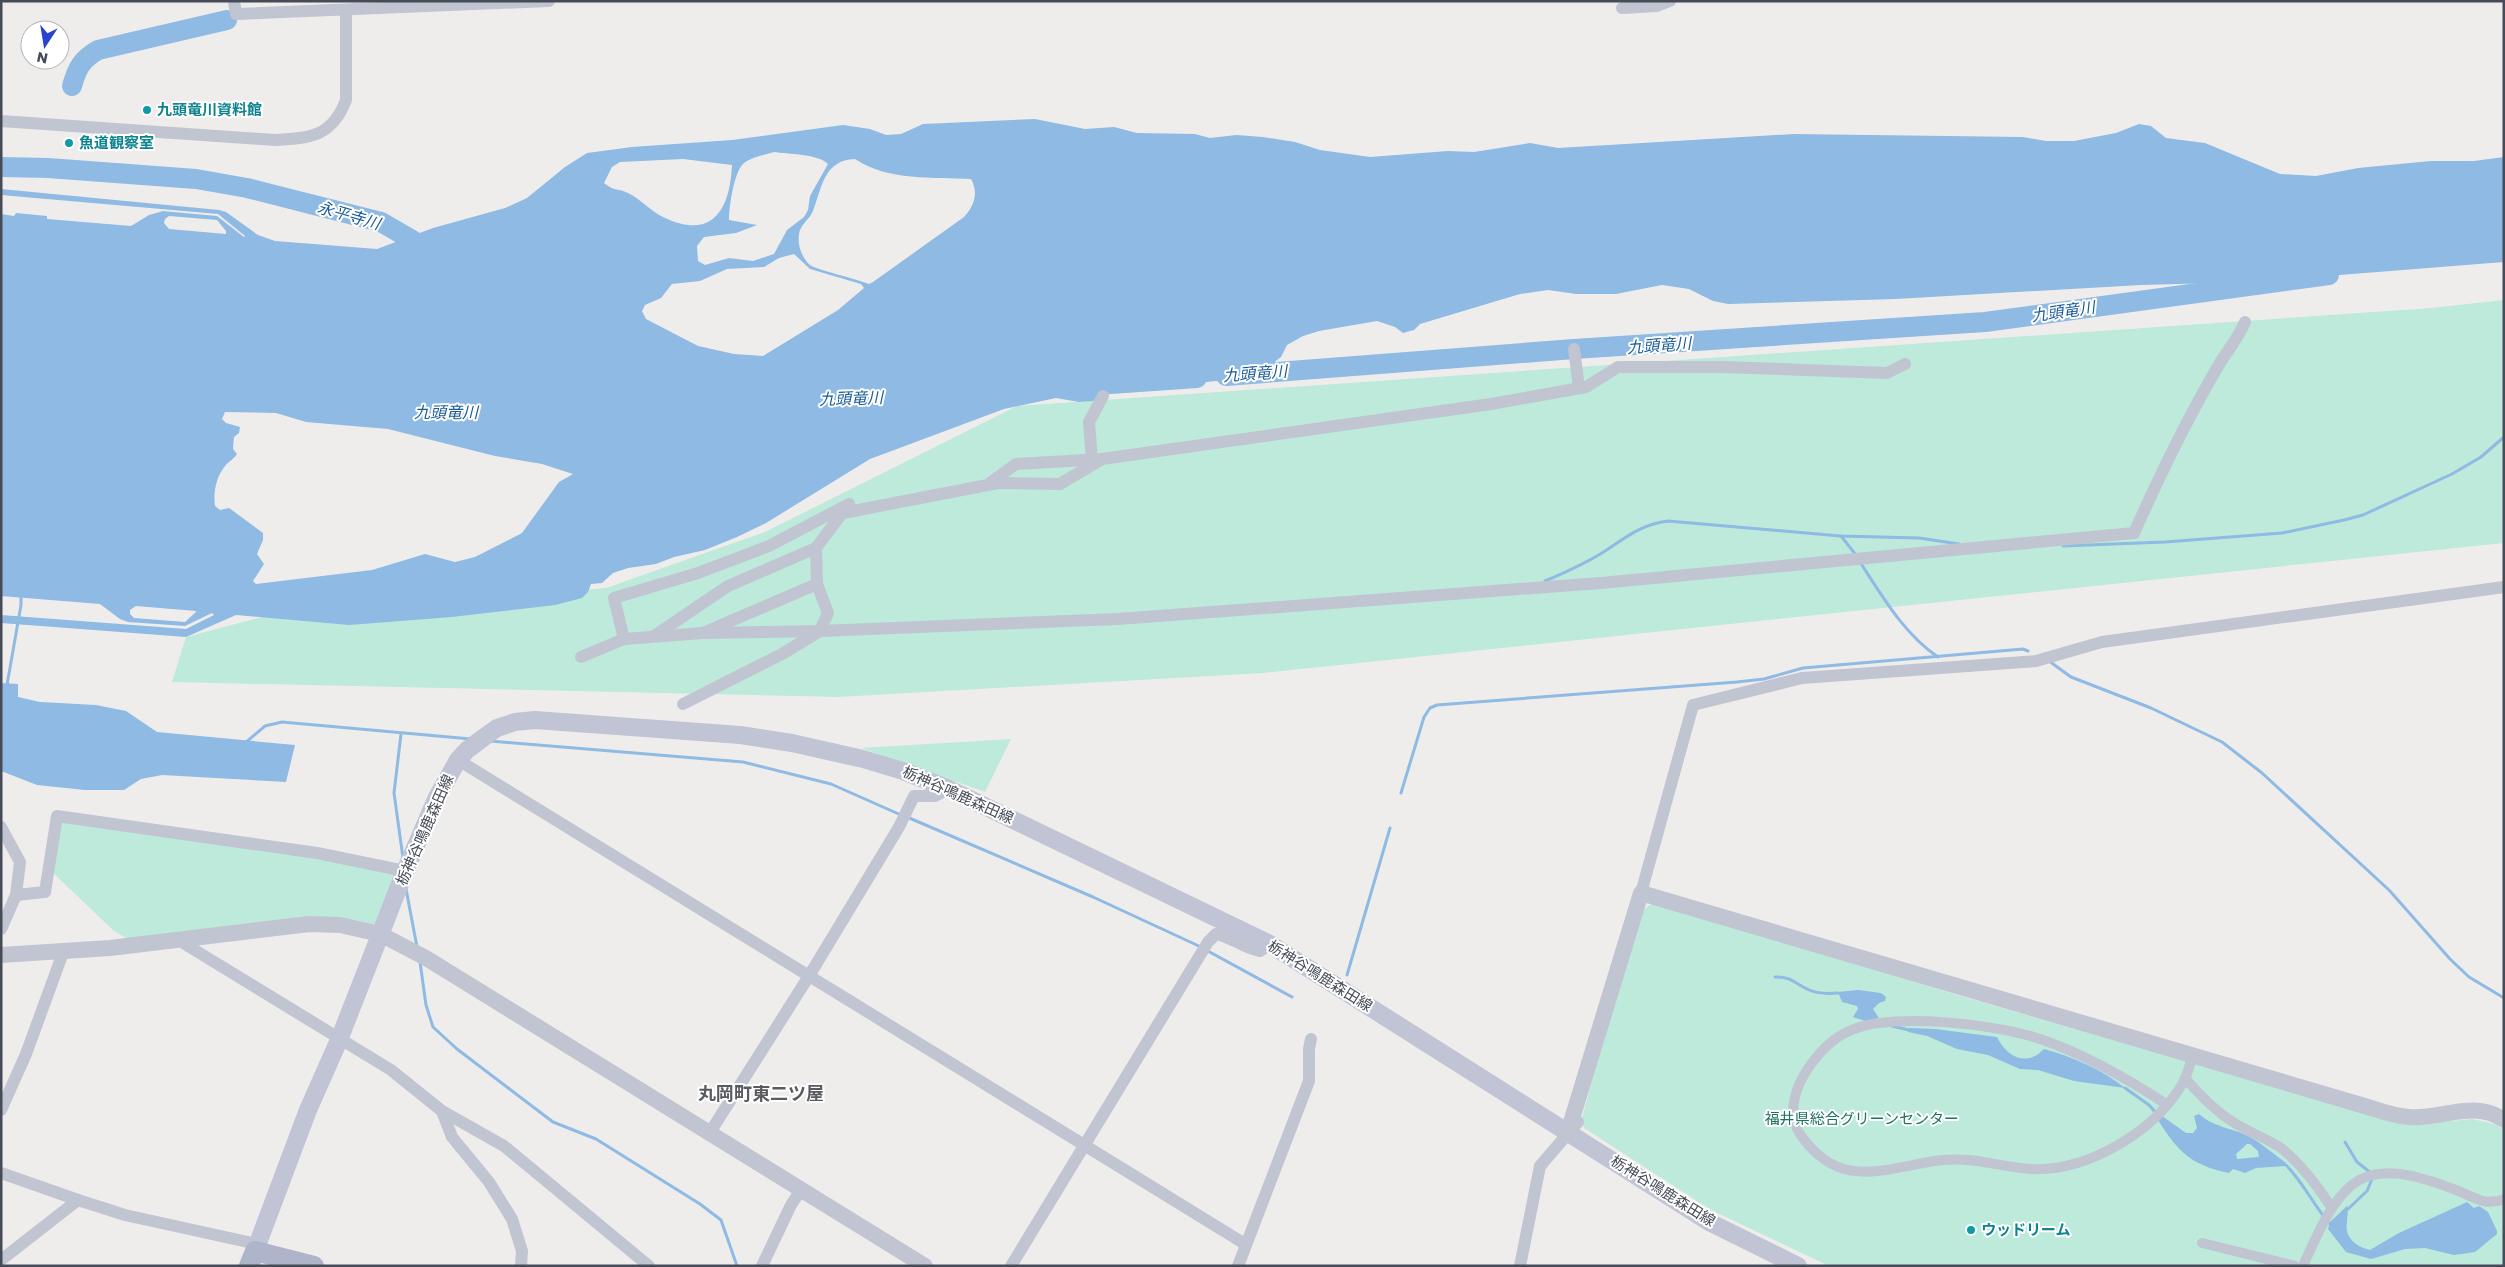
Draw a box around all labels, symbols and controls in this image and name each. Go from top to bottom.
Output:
north arrow [20,20,70,70]
text: N [35,47,50,69]
place label: 九頭竜川資料館 [157,99,262,120]
marker: 九頭竜川資料館 [141,104,153,116]
place label: 魚道観察室 [79,132,154,153]
marker: 魚道観察室 [63,137,75,149]
water label: 永平寺川 [315,196,385,236]
water label: 九頭竜川 [2030,295,2098,327]
water label: 九頭竜川 [1626,332,1694,359]
water label: 九頭竜川 [1222,360,1290,387]
water label: 九頭竜川 [819,386,885,411]
water label: 九頭竜川 [414,401,480,424]
street label: 栃神谷鳴鹿森田線 [899,761,1017,829]
street label: 栃神谷鳴鹿森田線 [391,771,459,889]
street label: 栃神谷鳴鹿森田線 [1264,935,1377,1016]
district label: 丸岡町東二ツ屋 [698,1081,824,1106]
park label: 福井県総合グリーンセンター [1765,1108,1959,1129]
street label: 栃神谷鳴鹿森田線 [1607,1150,1720,1231]
place label: ウッドリーム [1981,1219,2071,1240]
marker: ウッドリーム [1965,1224,1977,1236]

